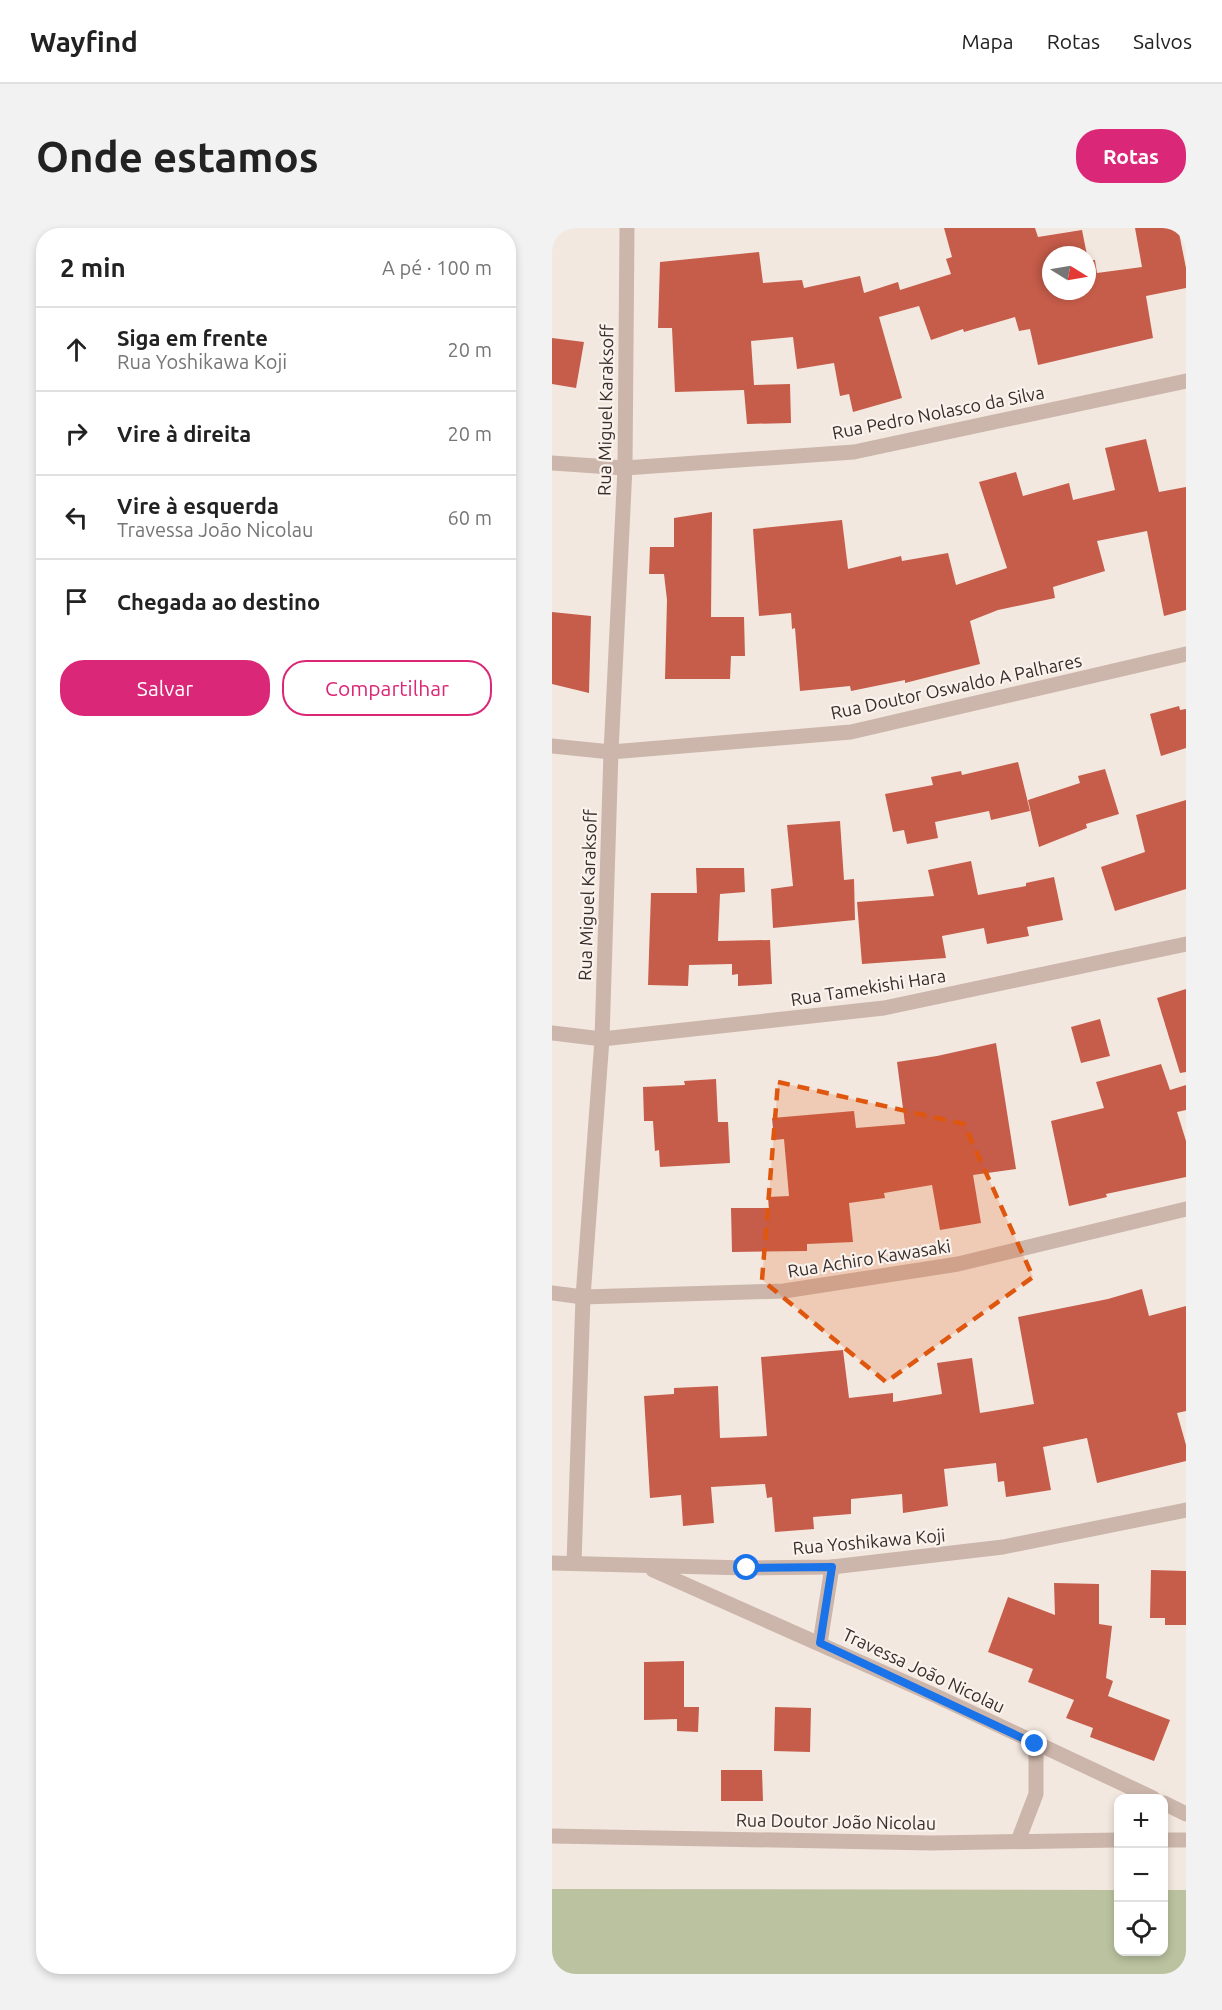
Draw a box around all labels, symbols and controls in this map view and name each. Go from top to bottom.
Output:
text: Wayfind [30,26,138,57]
text: Mapa [962,29,1014,53]
text: Rotas [1047,29,1100,53]
text: Salvos [1133,29,1192,53]
button: Rotas [1076,129,1186,183]
text: Onde estamos [36,133,319,180]
north arrow [1042,246,1096,300]
text: 2 min [60,253,126,282]
text: A pé · 100 m [382,256,492,279]
street label: Rua Miguel Karaksoff [594,324,617,496]
text: Siga em frente [117,325,268,350]
icon: ahead [60,333,93,366]
text: 20 m [448,338,492,361]
text: Rua Yoshikawa Koji [117,350,287,373]
street label: Rua Pedro Nolasco da Silva [830,382,1046,442]
icon: right [60,417,93,450]
text: Vire à direita [117,421,251,446]
text: 20 m [448,422,492,445]
text: Vire à esquerda [117,493,279,518]
icon: left [60,501,93,534]
text: 60 m [448,506,492,529]
text: Travessa João Nicolau [117,518,313,541]
icon: arrive [60,585,93,618]
text: Chegada ao destino [117,589,320,614]
street label: Rua Doutor Oswaldo A Palhares [829,650,1084,722]
button: Salvar [60,660,270,716]
button: Compartilhar [282,660,492,716]
street label: Rua Miguel Karaksoff [574,809,600,981]
street label: Rua Tamekishi Hara [789,965,947,1009]
street label: Rua Achiro Kawasaki [786,1235,952,1281]
street label: Rua Yoshikawa Koji [792,1524,946,1558]
route start [733,1554,759,1580]
street label: Travessa João Nicolau [840,1624,1008,1716]
route end [1021,1730,1047,1756]
map controls [1114,1794,1168,1956]
button: + [1114,1794,1168,1848]
street label: Rua Doutor João Nicolau [736,1809,936,1833]
button: − [1114,1848,1168,1902]
button: locate [1114,1902,1168,1956]

